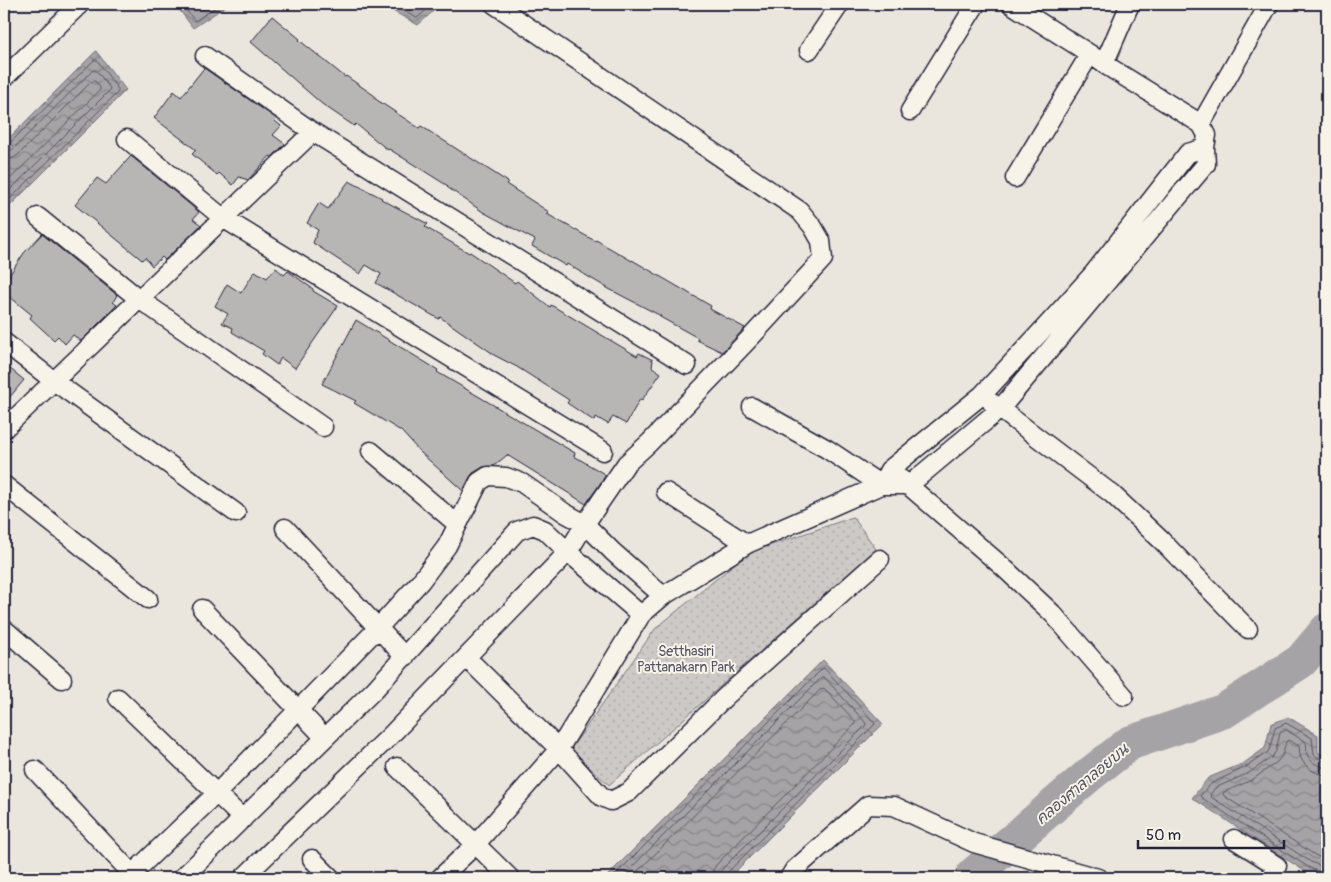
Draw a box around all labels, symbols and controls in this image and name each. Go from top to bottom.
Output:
park label: Setthasiri Pattanakarn Park [637,643,735,676]
water label: คลองศาลาลอยบน [1032,739,1133,829]
scale bar [1138,817,1285,849]
text: 50 m [1146,826,1181,845]

